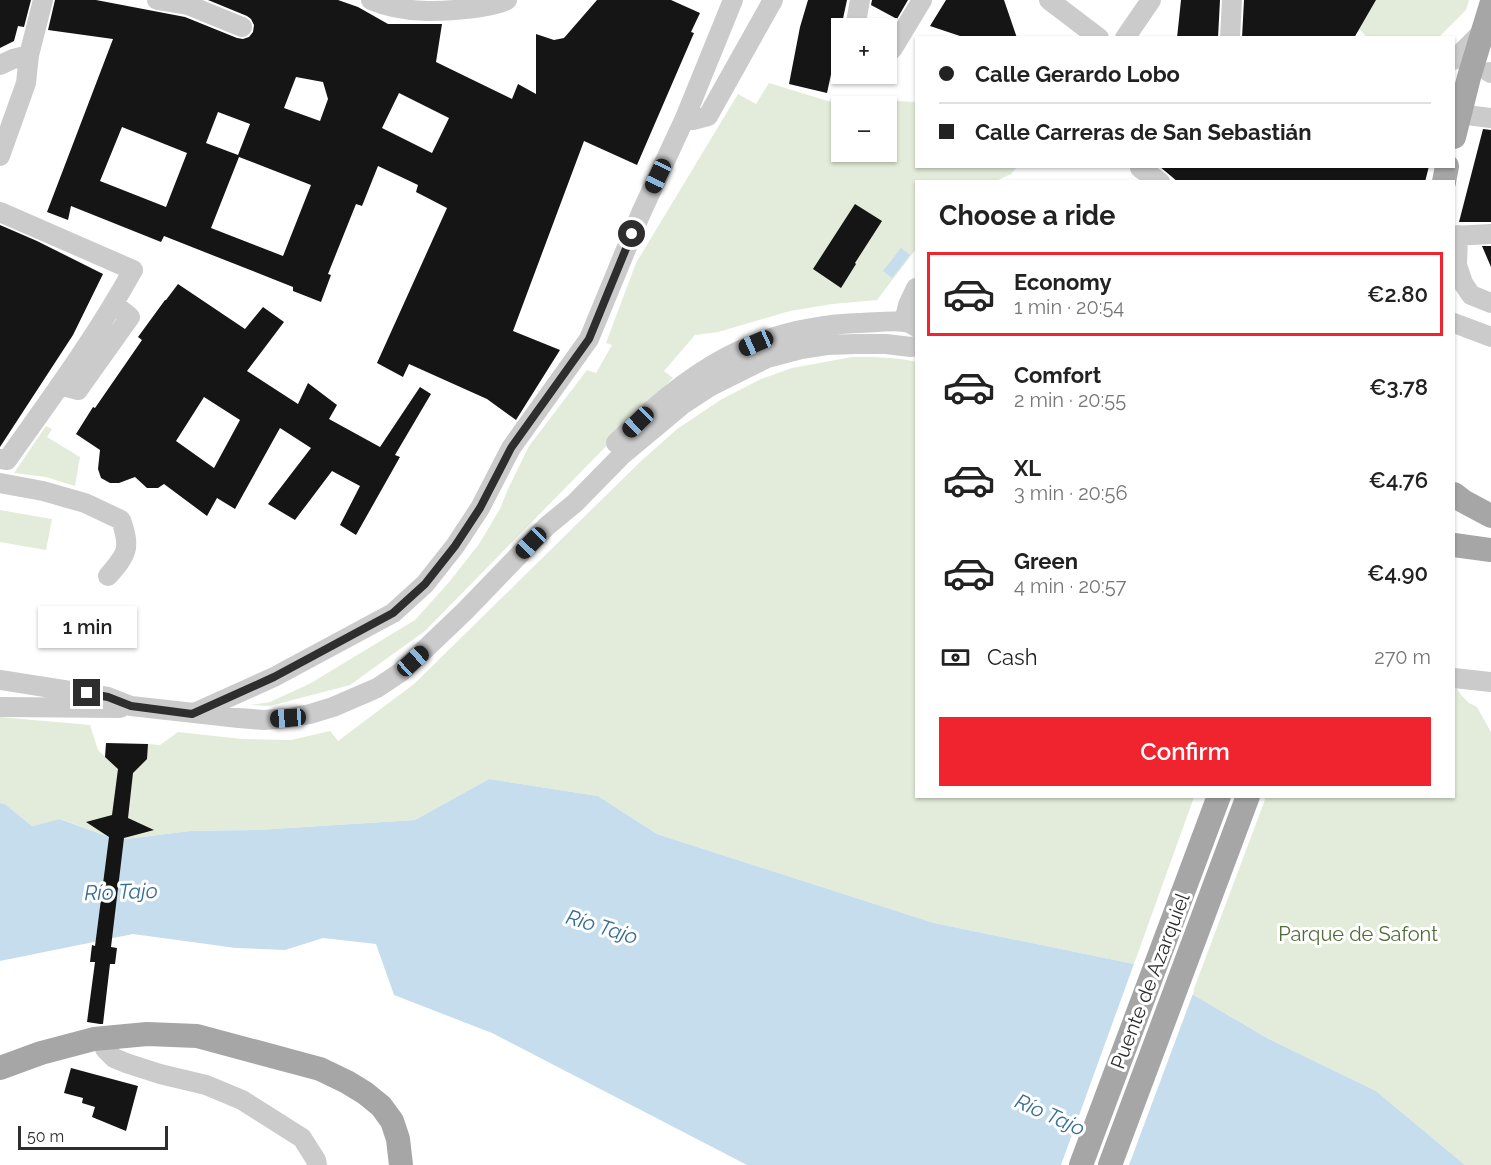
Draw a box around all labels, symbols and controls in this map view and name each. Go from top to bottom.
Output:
map controls [831,18,897,162]
button: + [831,18,897,84]
text: Calle Gerardo Lobo [975,61,1180,87]
button: − [831,96,897,162]
text: Calle Carreras de San Sebastián [975,119,1311,145]
car [642,156,674,196]
text: Choose a ride [939,200,1115,231]
route start [618,220,645,247]
icon: car [942,267,996,321]
text: Economy [1014,269,1112,295]
text: €2.80 [1367,281,1428,307]
text: 1 min · 20:54 [1014,295,1124,319]
car [736,327,776,359]
icon: car [942,360,996,414]
text: Comfort [1014,362,1101,388]
text: €3.78 [1369,374,1428,400]
text: 2 min · 20:55 [1014,388,1126,412]
car [619,403,657,441]
icon: car [942,453,996,507]
text: XL [1014,455,1041,481]
text: €4.76 [1368,467,1428,493]
text: 3 min · 20:56 [1014,481,1128,505]
car [512,524,550,562]
icon: car [942,546,996,600]
text: Green [1014,548,1078,574]
text: €4.90 [1367,560,1428,586]
text: 4 min · 20:57 [1014,574,1126,598]
callout: 1 min [38,606,136,648]
text: 1 min [63,615,112,639]
icon: cash [939,641,972,674]
car [394,642,432,680]
text: Cash [987,644,1038,670]
text: 270 m [1374,645,1431,669]
route end [73,679,100,706]
car [269,708,307,728]
button: Confirm [939,717,1431,786]
water label: Río Tajo [84,878,158,905]
street label: Puente de Azarquiel [1105,889,1195,1072]
water label: Río Tajo [563,904,641,949]
park label: Parque de Safont [1278,922,1438,946]
water label: Río Tajo [1012,1088,1089,1141]
scale bar [18,1123,168,1150]
text: 50 m [27,1127,64,1146]

